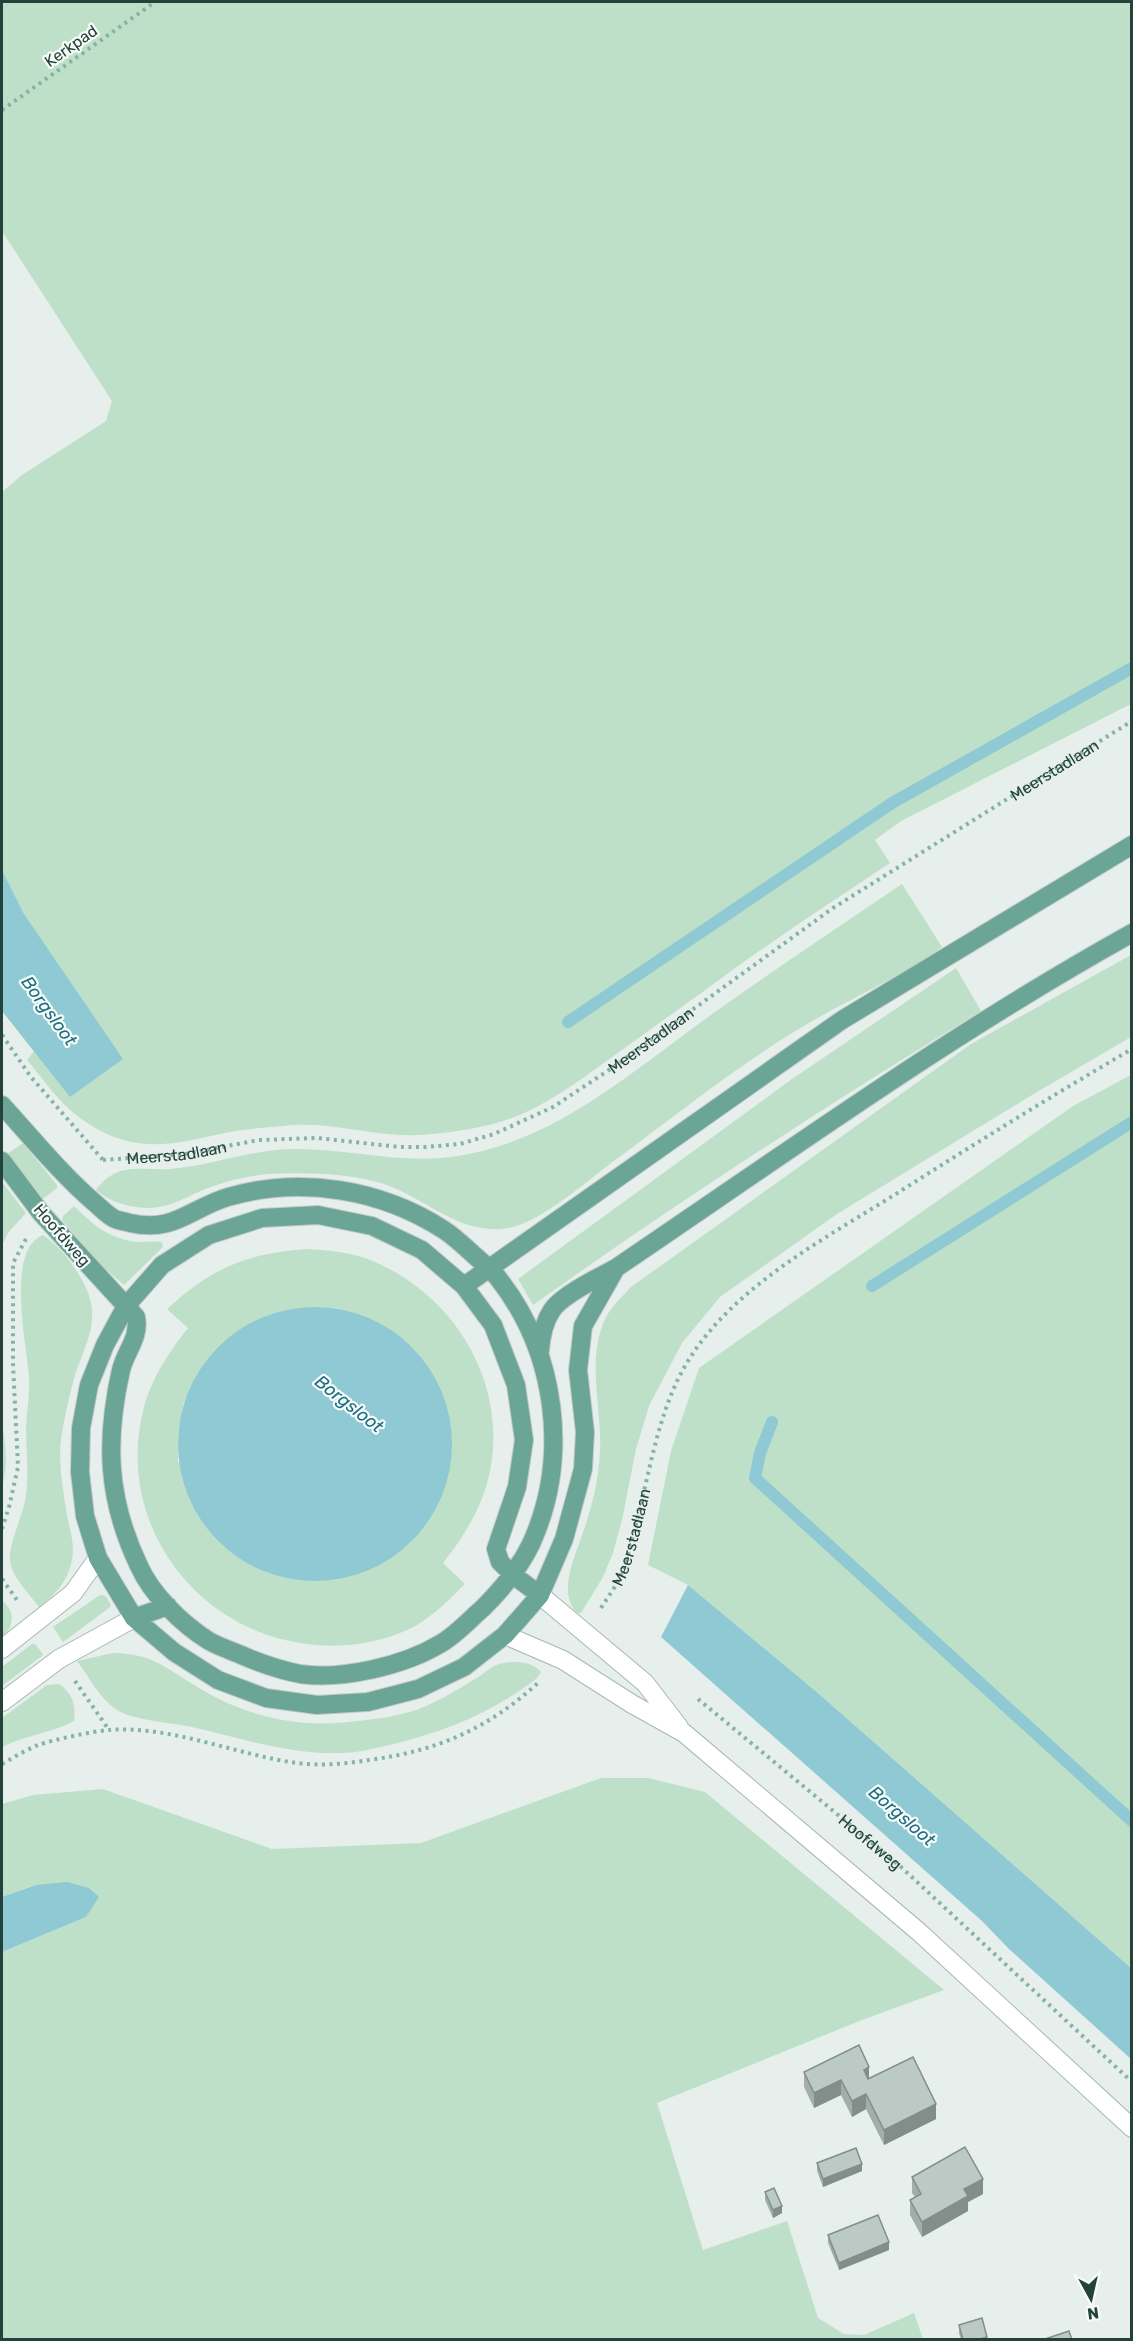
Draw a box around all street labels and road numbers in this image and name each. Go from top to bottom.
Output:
street label: Kerkpad [41,21,101,71]
street label: Meerstadlaan [1006,735,1102,804]
street label: Meerstadlaan [604,1003,697,1077]
street label: Meerstadlaan [126,1137,228,1168]
street label: Hoofdweg [30,1200,94,1270]
street label: Meerstadlaan [608,1486,654,1589]
street label: Hoofdweg [835,1810,906,1874]

